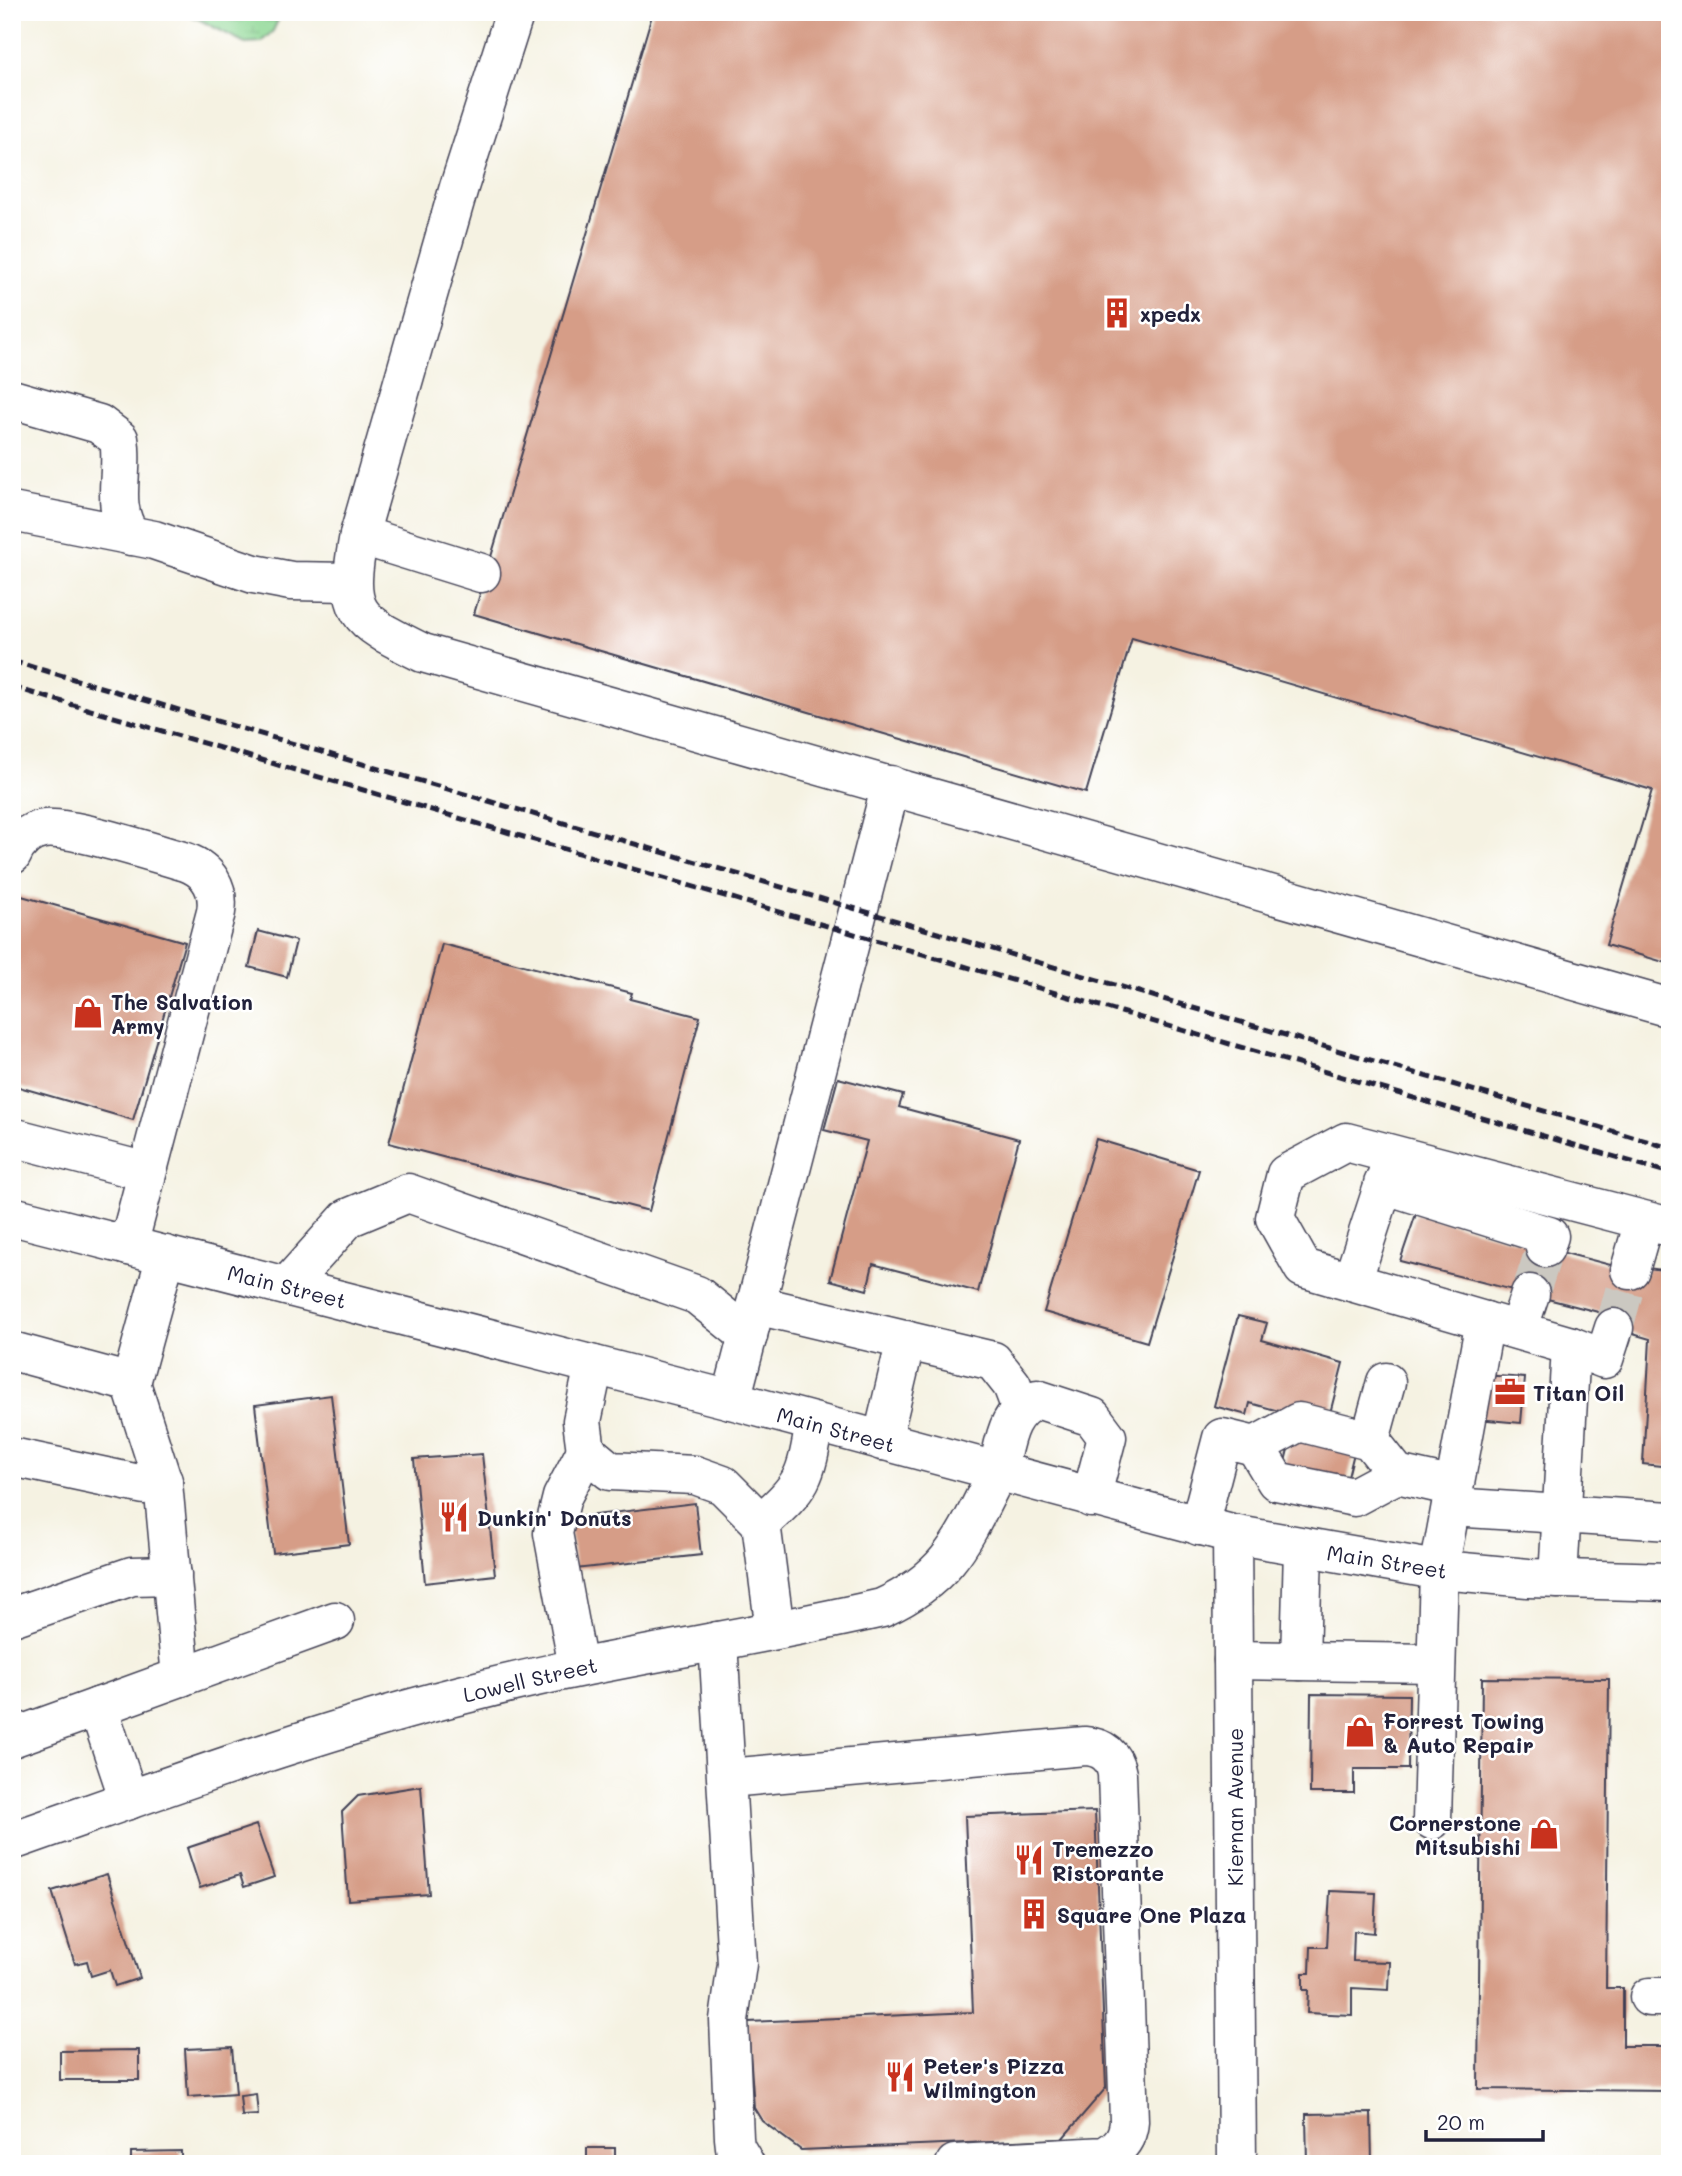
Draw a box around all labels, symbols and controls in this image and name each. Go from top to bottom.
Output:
building icon: xpedx [1100,296,1134,330]
place label: xpedx [1140,300,1201,327]
place label: The Salvation Army [111,988,253,1040]
shop icon: The Salvation Army [71,996,105,1030]
street label: Main Street [225,1258,349,1314]
office icon: Titan Oil [1493,1375,1527,1409]
place label: Titan Oil [1533,1379,1624,1406]
street label: Main Street [774,1400,898,1458]
restaurant icon: Dunkin' Donuts [437,1500,471,1534]
place label: Dunkin' Donuts [477,1504,632,1531]
street label: Main Street [1325,1538,1449,1584]
street label: Lowell Street [460,1650,600,1708]
place label: Forrest Towing & Auto Repair [1383,1707,1544,1758]
shop icon: Forrest Towing & Auto Repair [1343,1715,1377,1749]
street label: Kiernan Avenue [1221,1728,1248,1886]
place label: Cornerstone Mitsubishi [1389,1809,1521,1860]
shop icon: Cornerstone Mitsubishi [1527,1817,1561,1851]
place label: Tremezzo Ristorante [1052,1835,1164,1886]
restaurant icon: Tremezzo Ristorante [1012,1843,1046,1877]
building icon: Square One Plaza [1017,1897,1051,1931]
place label: Square One Plaza [1057,1901,1247,1928]
place label: Peter's Pizza Wilmington [923,2052,1065,2103]
restaurant icon: Peter's Pizza Wilmington [883,2060,917,2094]
scale bar [1426,2099,1544,2143]
text: 20 m [1437,2108,1485,2135]

